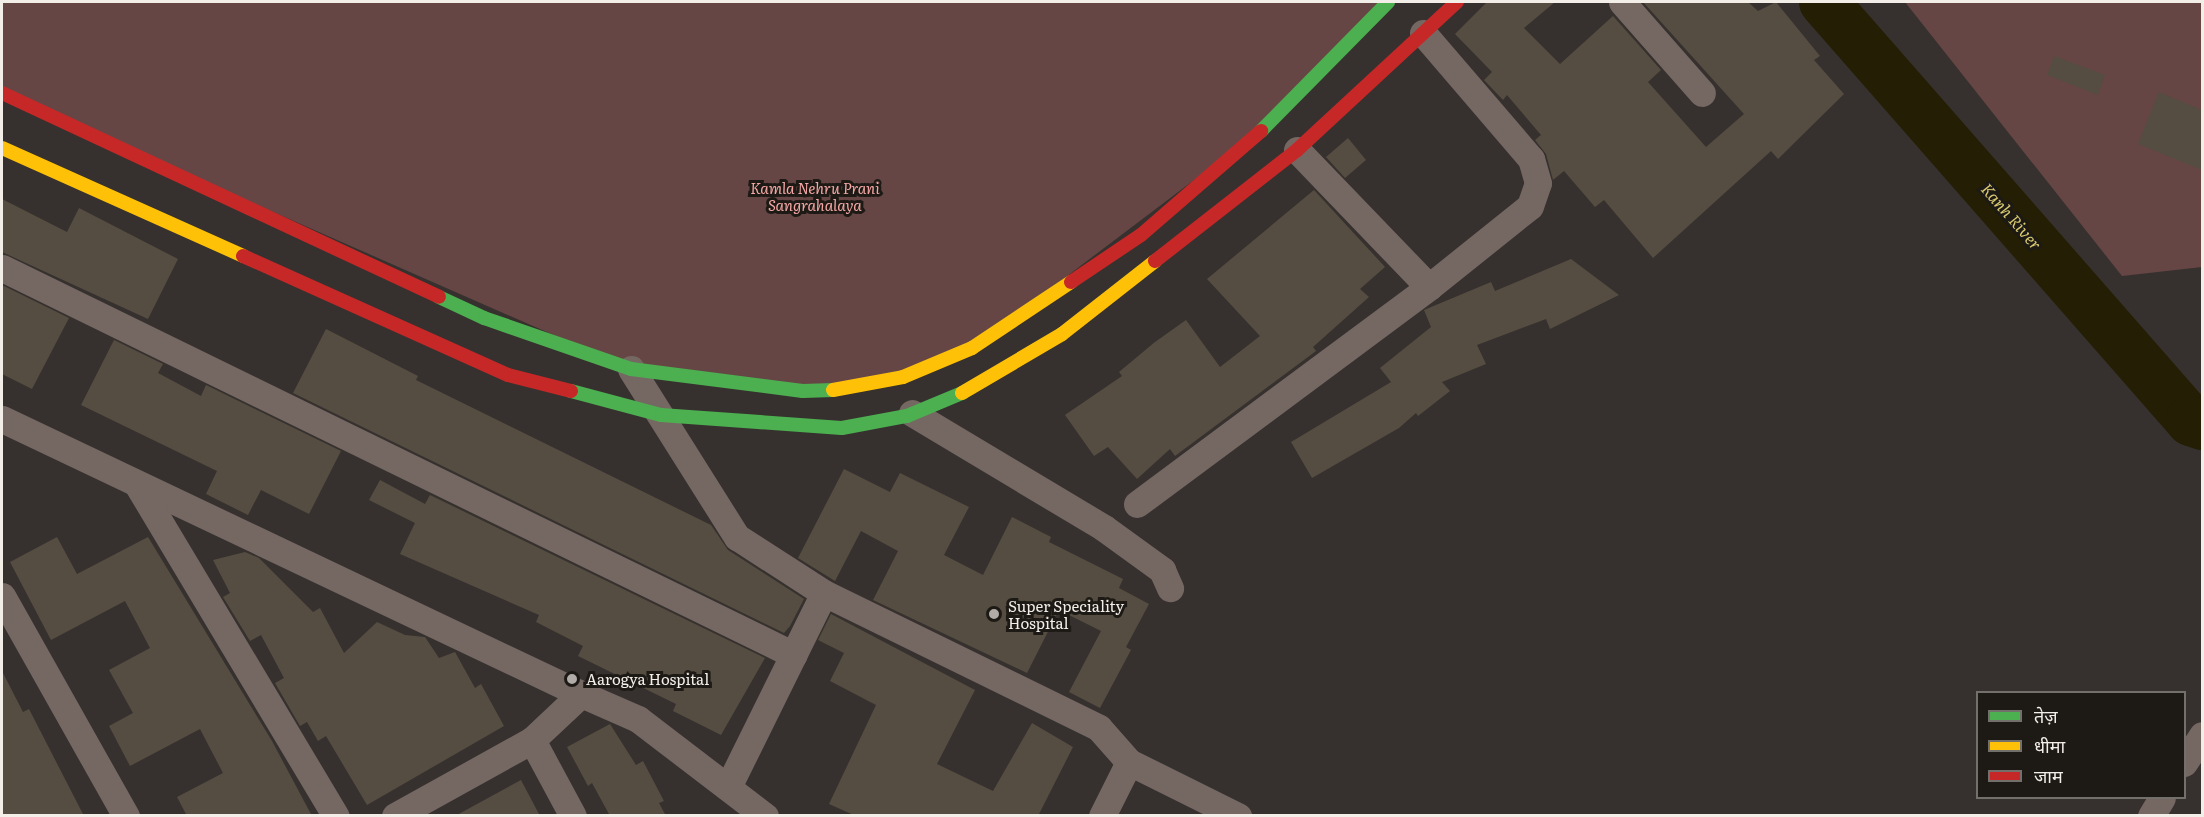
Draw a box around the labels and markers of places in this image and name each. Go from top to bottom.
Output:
place label: Super Speciality Hospital [1008,596,1124,631]
marker: Super Speciality Hospital [985,605,1003,623]
marker: Aarogya Hospital [563,670,581,688]
place label: Aarogya Hospital [586,670,709,688]

